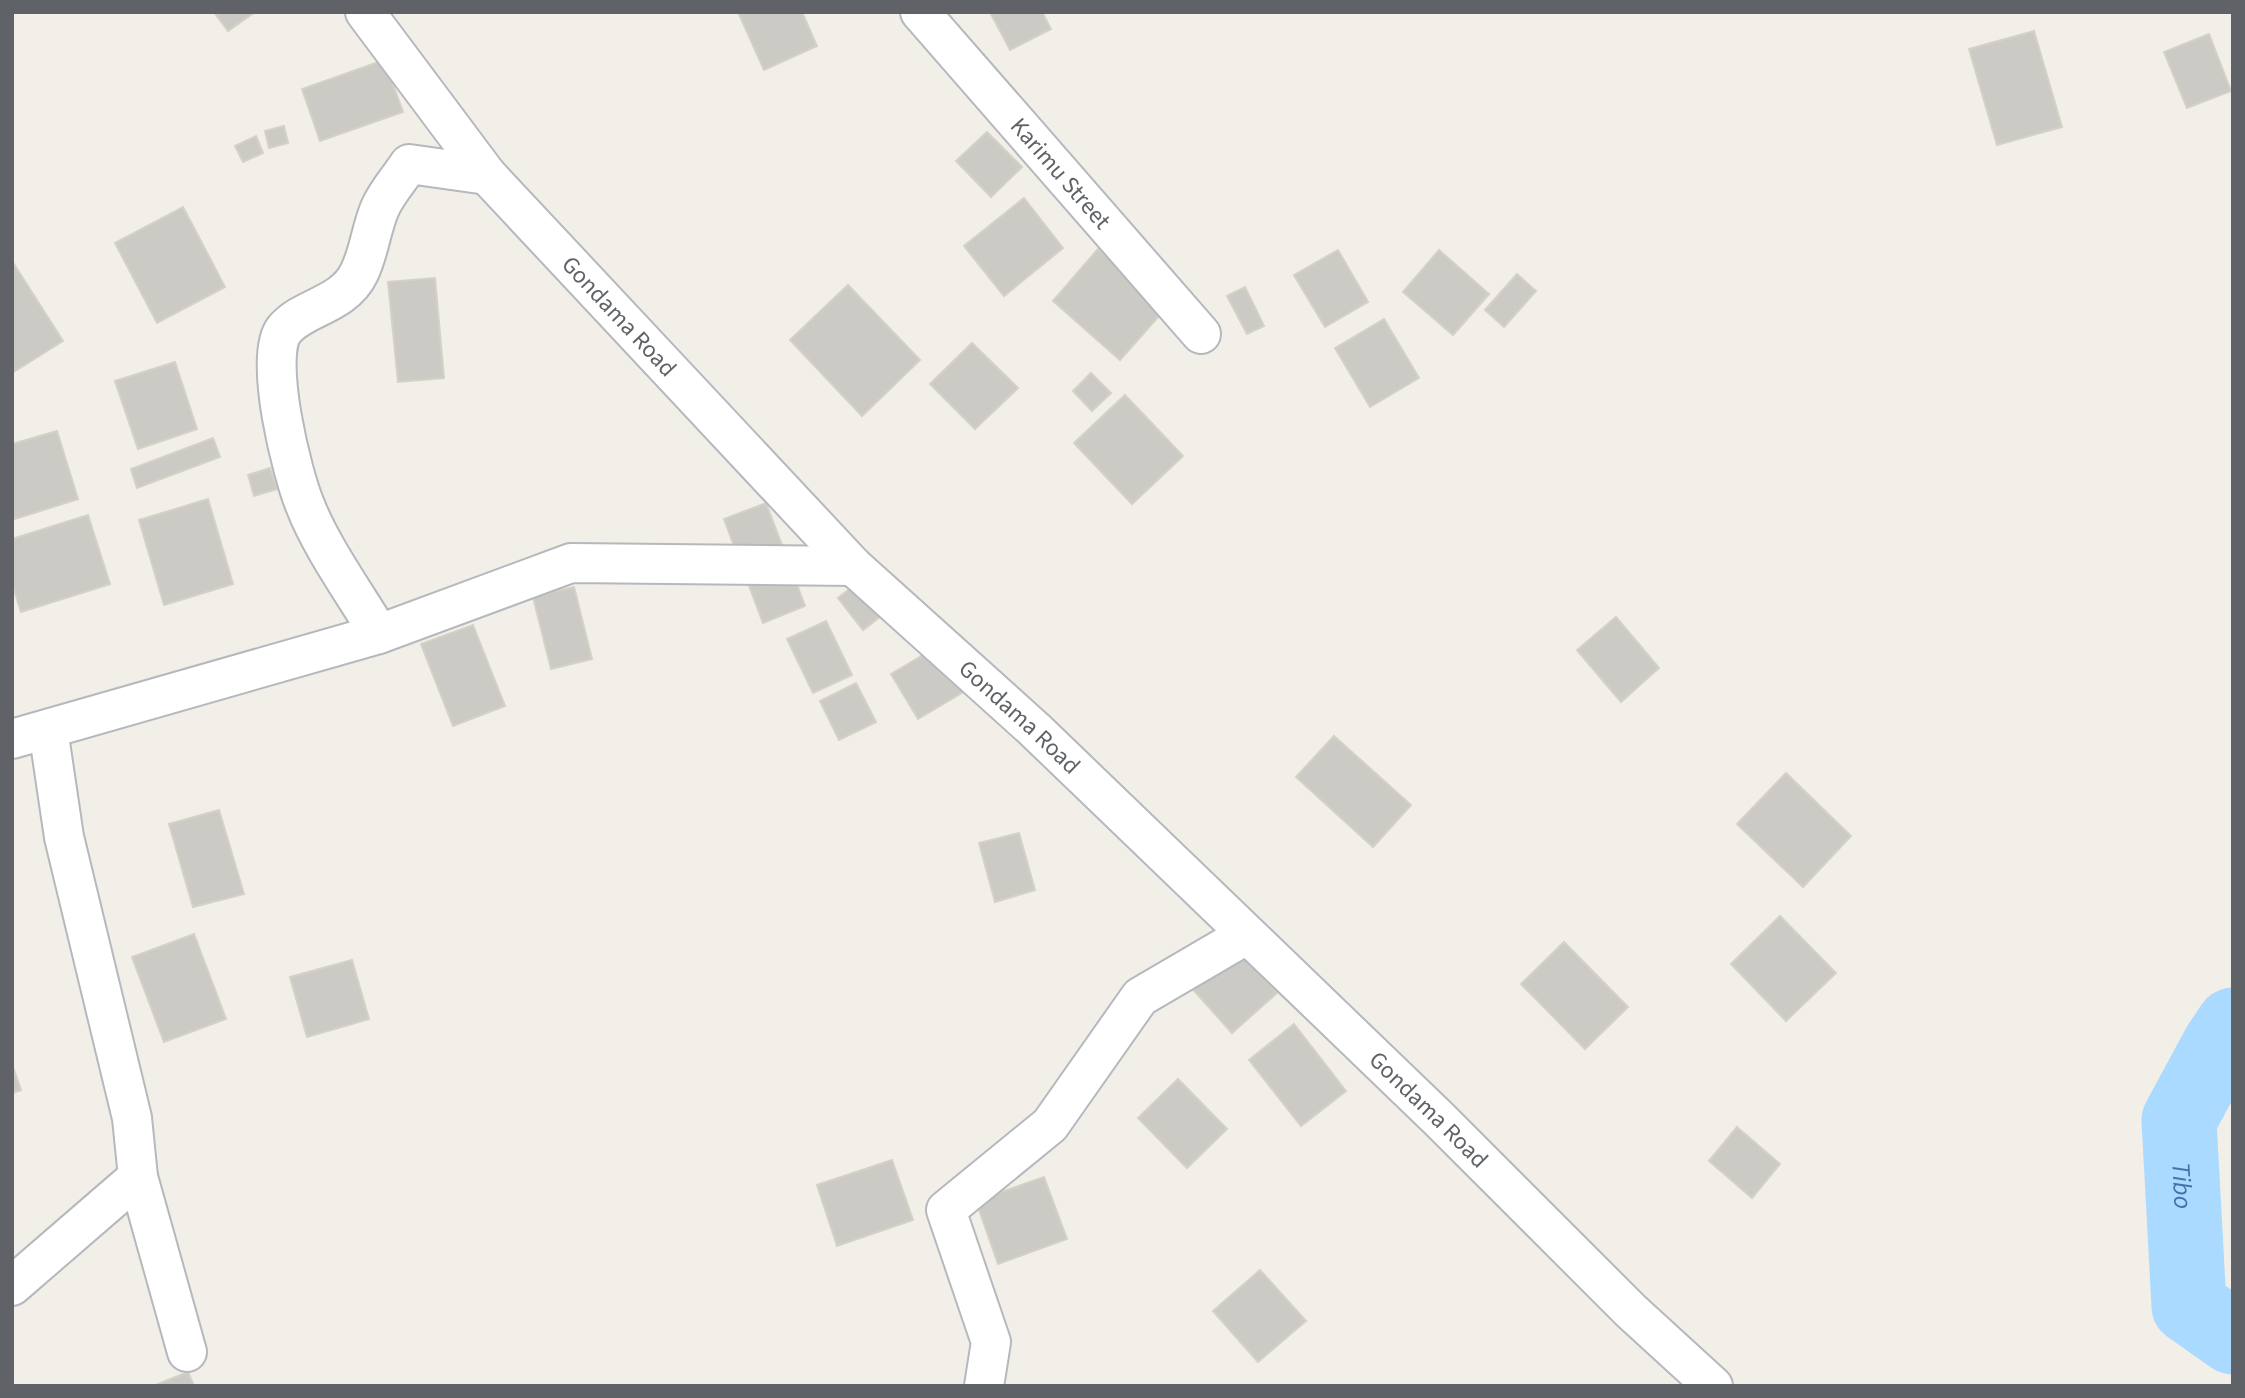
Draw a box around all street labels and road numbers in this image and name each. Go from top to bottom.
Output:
street label: Karimu Street [1002,110,1119,237]
street label: Gondama Road [554,248,685,385]
street label: Gondama Road [951,652,1088,782]
street label: Gondama Road [1361,1043,1496,1176]

